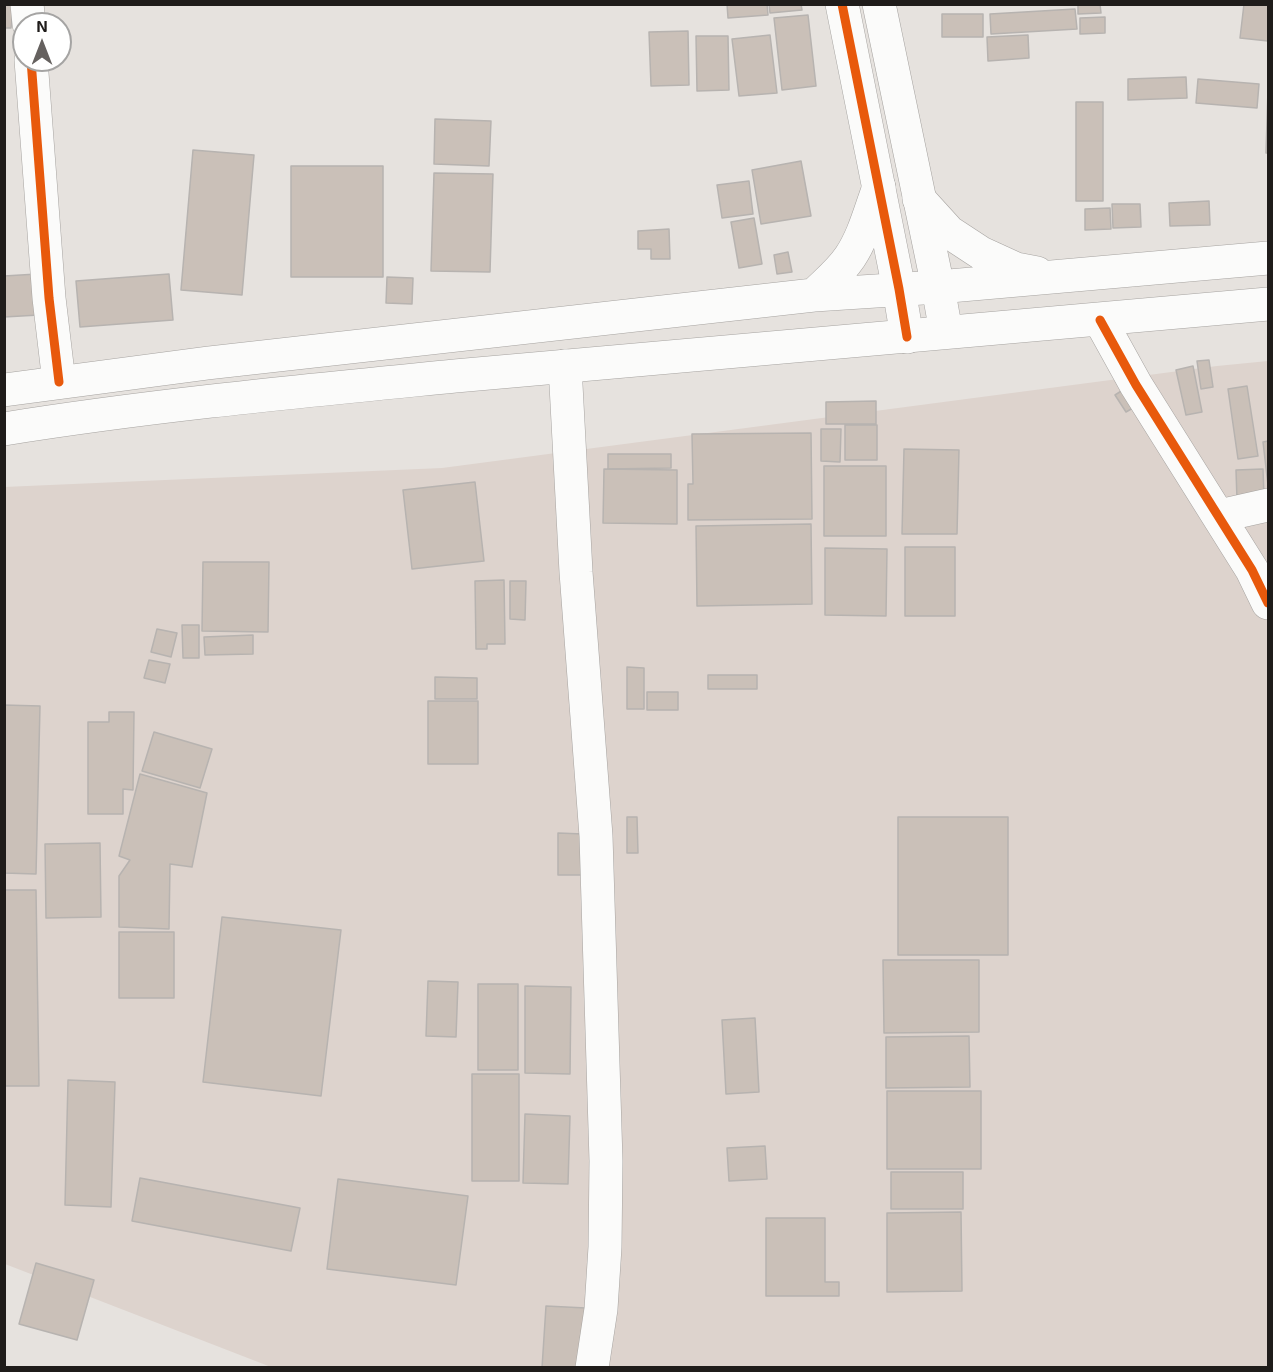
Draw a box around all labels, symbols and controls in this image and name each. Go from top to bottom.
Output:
north arrow [12,12,72,72]
text: N [36,16,48,35]

